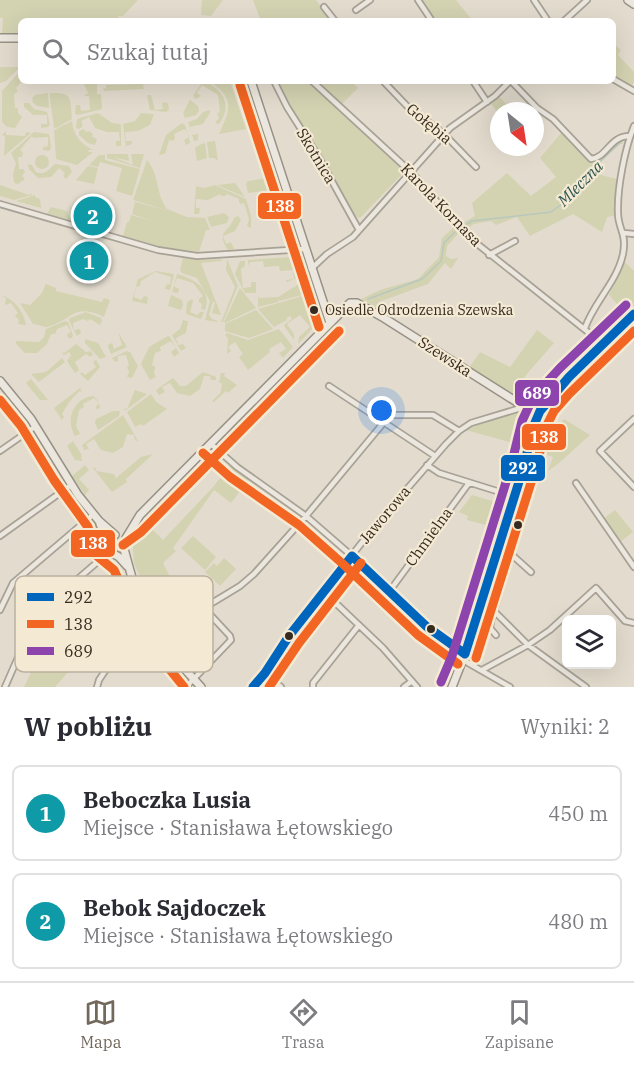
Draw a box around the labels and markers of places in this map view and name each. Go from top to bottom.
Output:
pin: 2 [74,194,112,238]
pin: 1 [70,238,109,284]
place label: Osiedle Odrodzenia Szewska [325,301,514,319]
marker: Osiedle Odrodzenia Szewska [308,304,320,316]
unlabelled marker [512,519,524,531]
unlabelled marker [425,623,437,635]
unlabelled marker [283,630,295,642]

